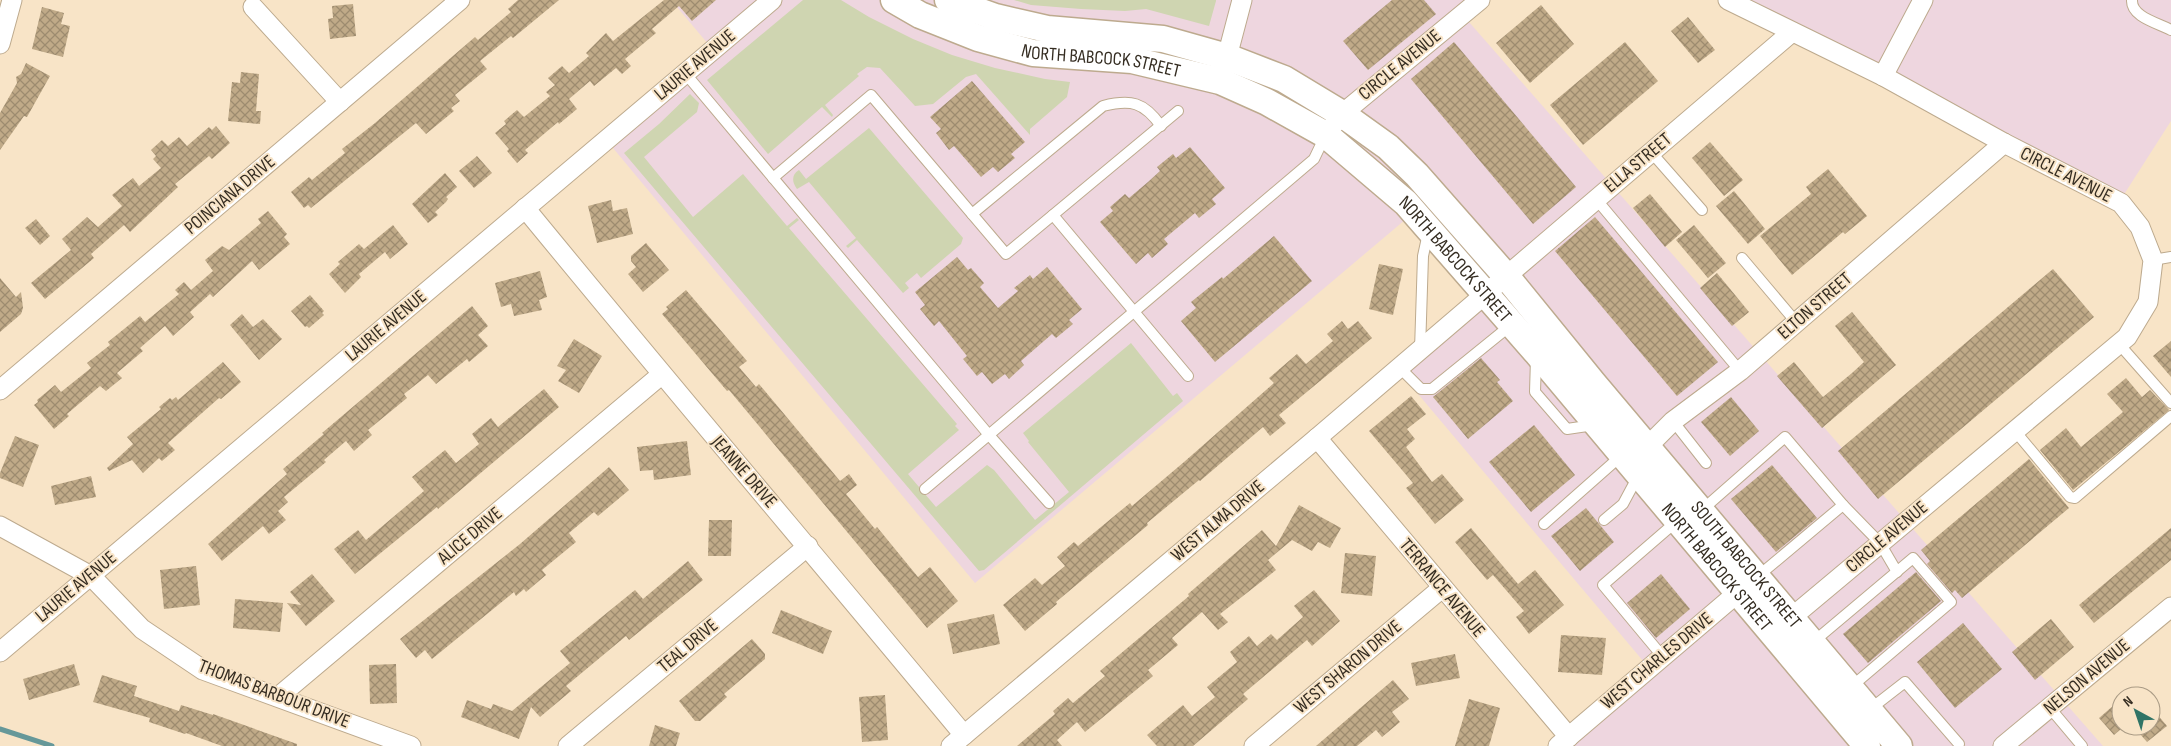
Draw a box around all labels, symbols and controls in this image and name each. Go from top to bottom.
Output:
street label: LAURIE AVENUE [650,24,740,106]
street label: CIRCLE AVENUE [1354,25,1446,105]
street label: NORTH BABCOCK STREET [1019,39,1183,83]
street label: ELLA STREET [1600,128,1677,198]
street label: CIRCLE AVENUE [2016,142,2116,208]
street label: POINCIANA DRIVE [180,150,280,240]
street label: NORTH BABCOCK STREET [1394,191,1517,327]
street label: ELTON STREET [1773,267,1857,345]
street label: LAURIE AVENUE [341,285,431,367]
street label: JEANNE DRIVE [706,430,782,513]
street label: WEST ALMA DRIVE [1167,475,1269,567]
street label: SOUTH BABCOCK STREET [1686,496,1806,633]
street label: CIRCLE AVENUE [1841,496,1933,578]
street label: NORTH BABCOCK STREET [1656,498,1777,636]
street label: ALICE DRIVE [432,502,507,570]
street label: TERRANCE AVENUE [1394,534,1490,642]
street label: LAURIE AVENUE [31,546,121,628]
street label: WEST CHARLES DRIVE [1596,607,1718,715]
street label: TEAL DRIVE [653,614,723,678]
street label: WEST SHARON DRIVE [1289,615,1407,719]
street label: NELSON AVENUE [2039,634,2135,720]
street label: THOMAS BARBOUR DRIVE [195,655,353,733]
north arrow [2111,686,2161,736]

